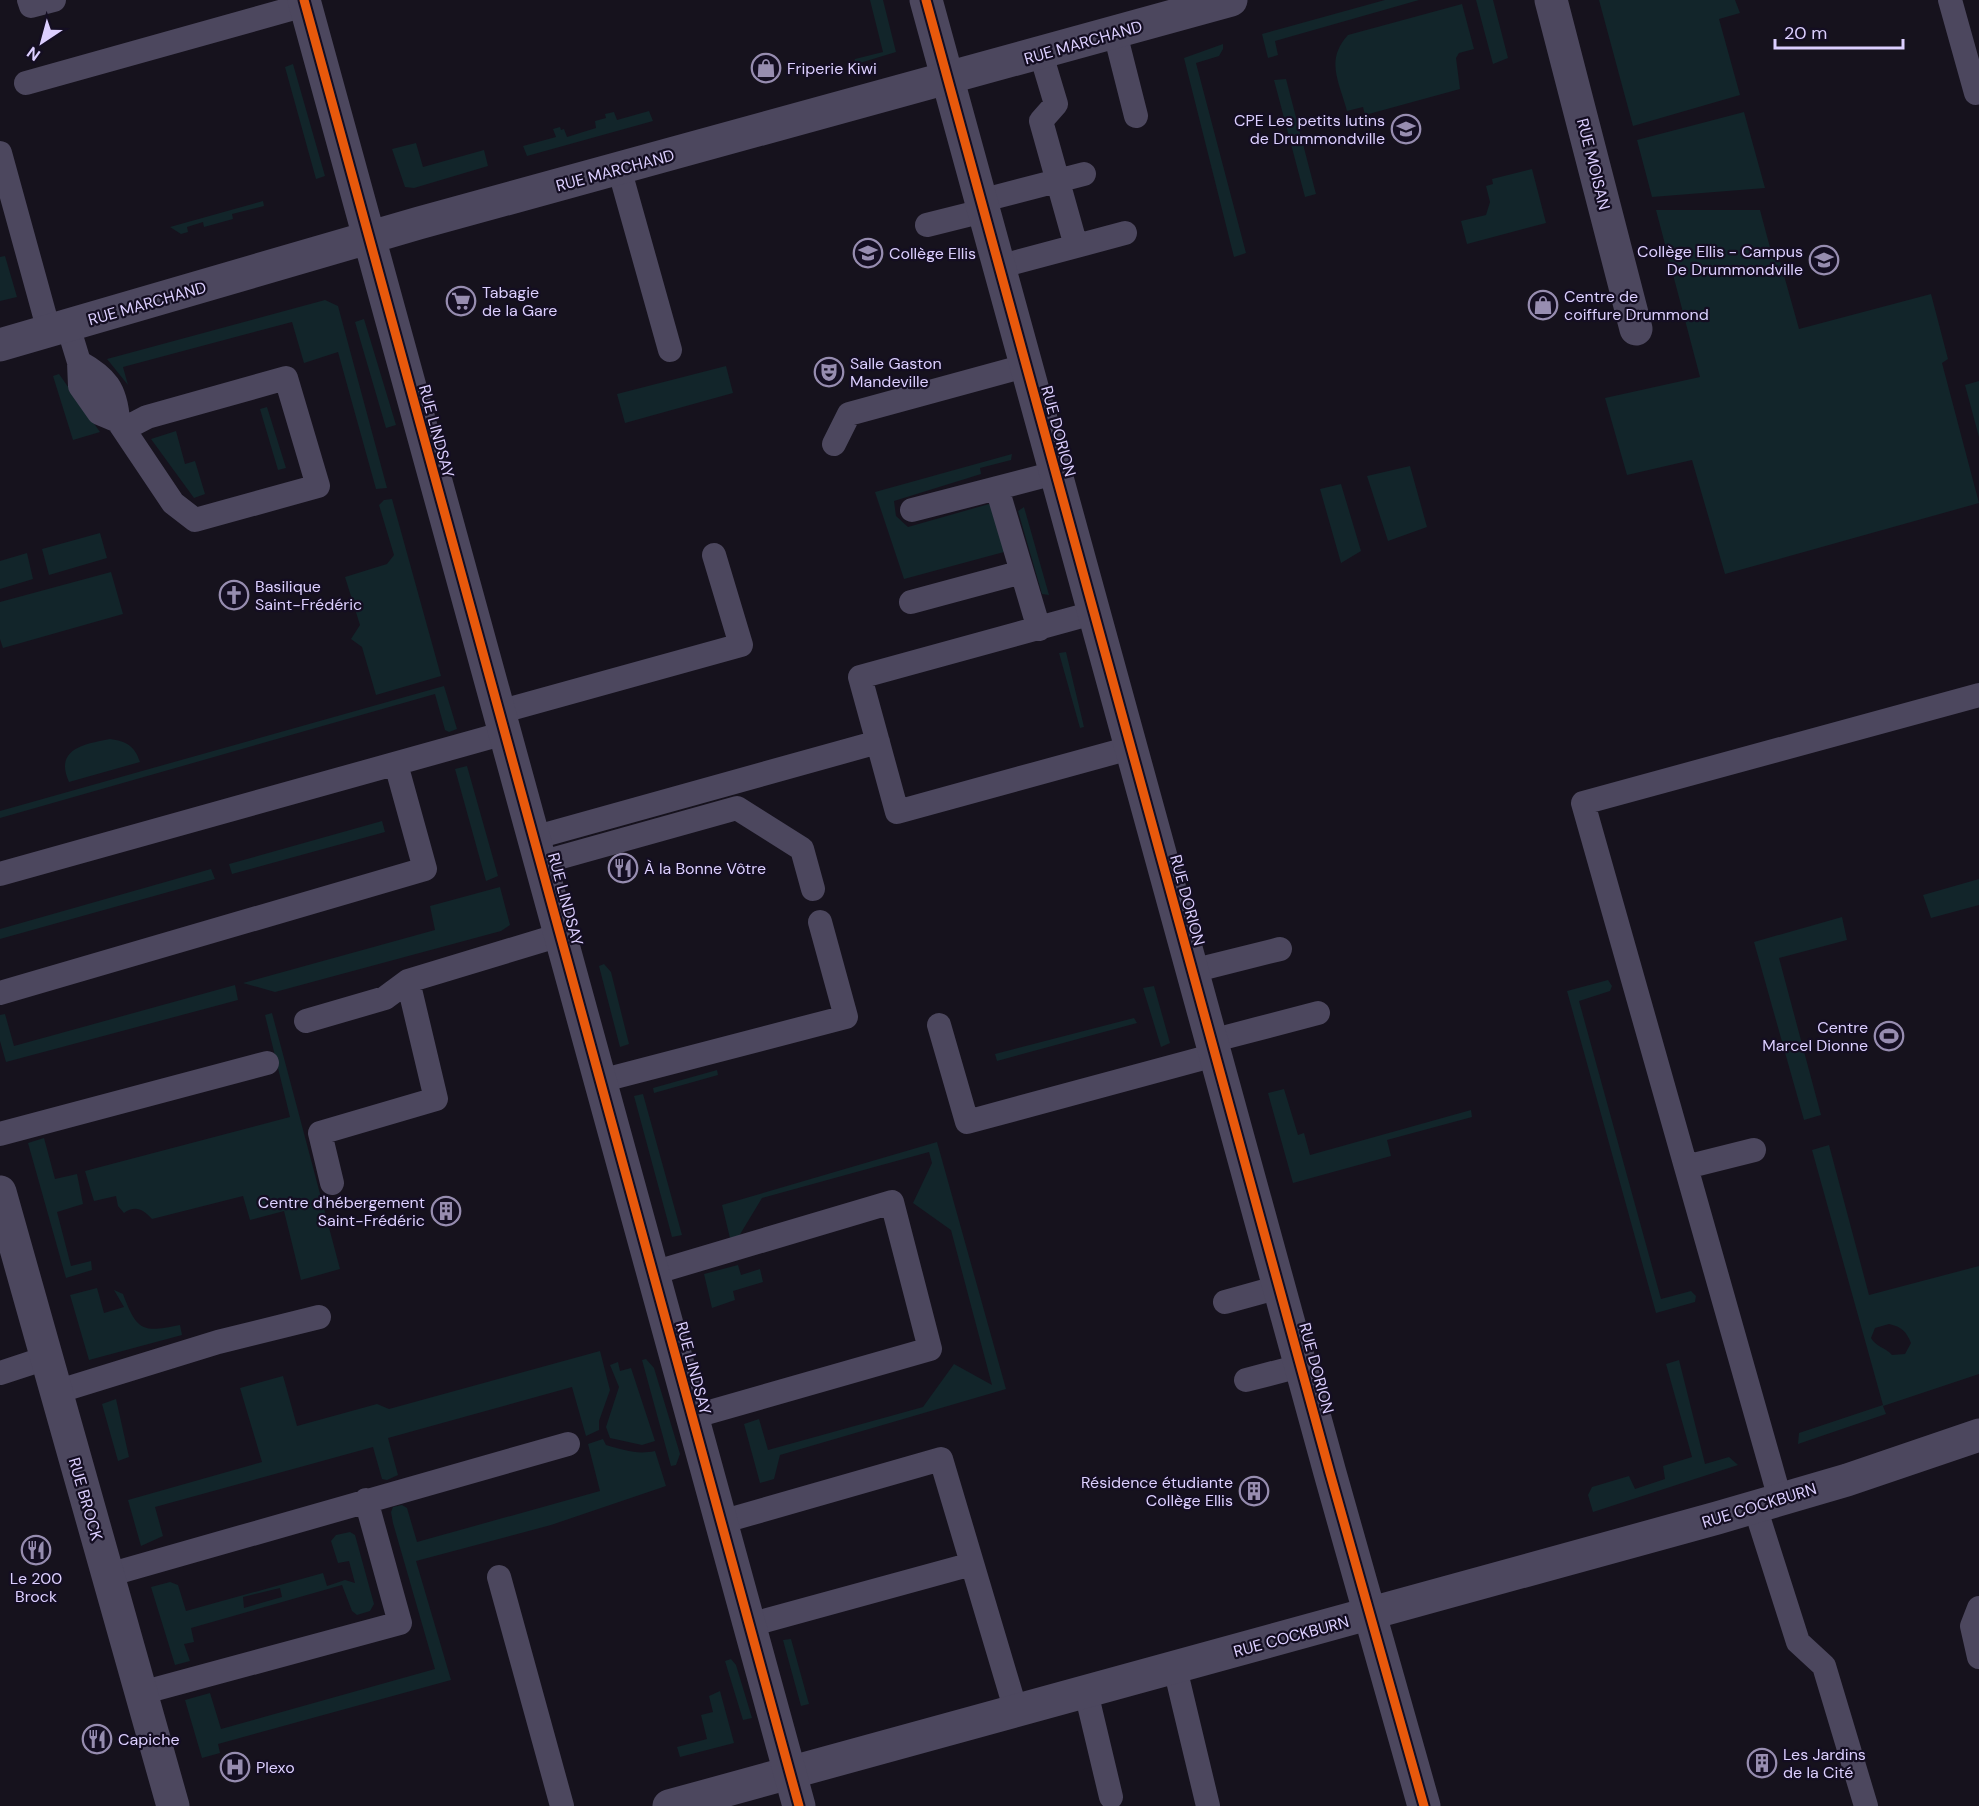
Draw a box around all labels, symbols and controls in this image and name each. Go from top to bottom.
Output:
north arrow [12,12,72,72]
scale bar [1775,12,1902,50]
street label: RUE MARCHAND [1022,16,1145,69]
text: 20 m [1784,21,1827,45]
text: N [23,42,44,66]
shop icon: Friperie Kiwi [750,52,782,84]
place label: Friperie Kiwi [787,58,877,79]
place label: CPE Les petits lutins de Drummondville [1234,110,1385,149]
school or university icon: CPE Les petits lutins de Drummondville [1390,113,1422,145]
street label: RUE MOISAN [1572,116,1615,212]
street label: RUE MARCHAND [554,145,677,196]
school or university icon: Collège Ellis [852,237,884,269]
place label: Collège Ellis - Campus De Drummondville [1637,241,1803,280]
place label: Collège Ellis [889,243,976,264]
school or university icon: Collège Ellis - Campus De Drummondville [1808,244,1840,276]
street label: RUE MARCHAND [86,277,209,330]
place label: Tabagie de la Gare [482,282,557,321]
supermarket icon: Tabagie de la Gare [445,285,477,317]
place label: Centre de coiffure Drummond [1564,286,1709,325]
shop icon: Centre de coiffure Drummond [1527,289,1559,321]
place label: Salle Gaston Mandeville [850,353,942,392]
theatre icon: Salle Gaston Mandeville [813,356,845,388]
street label: RUE LINDSAY [414,382,459,480]
street label: RUE DORION [1036,383,1081,479]
place label: Basilique Saint-Frédéric [255,576,362,615]
church icon: Basilique Saint-Frédéric [218,579,250,611]
street label: RUE LINDSAY [543,850,588,948]
restaurant icon: À la Bonne Vôtre [607,852,639,884]
street label: RUE DORION [1165,852,1210,948]
place label: À la Bonne Vôtre [644,858,766,879]
place label: Centre Marcel Dionne [1762,1017,1868,1056]
sports icon: Centre Marcel Dionne [1873,1020,1905,1052]
place label: Centre d'hébergement Saint-Frédéric [258,1192,425,1231]
building icon: Centre d'hébergement Saint-Frédéric [430,1195,462,1227]
street label: RUE LINDSAY [671,1319,716,1417]
street label: RUE DORION [1294,1320,1339,1416]
street label: RUE BROCK [64,1455,107,1543]
place label: Résidence étudiante Collège Ellis [1081,1472,1233,1511]
building icon: Résidence étudiante Collège Ellis [1238,1475,1270,1507]
street label: RUE COCKBURN [1699,1478,1819,1533]
restaurant icon: Le 200 Brock [20,1534,52,1566]
place label: Le 200 Brock [10,1568,62,1607]
street label: RUE COCKBURN [1231,1611,1351,1662]
restaurant icon: Capiche [81,1723,113,1755]
place label: Capiche [118,1729,179,1750]
place label: Les Jardins de la Cité [1783,1744,1866,1783]
building icon: Les Jardins de la Cité [1746,1747,1778,1779]
hospital icon: Plexo [219,1751,251,1783]
place label: Plexo [256,1757,295,1778]

